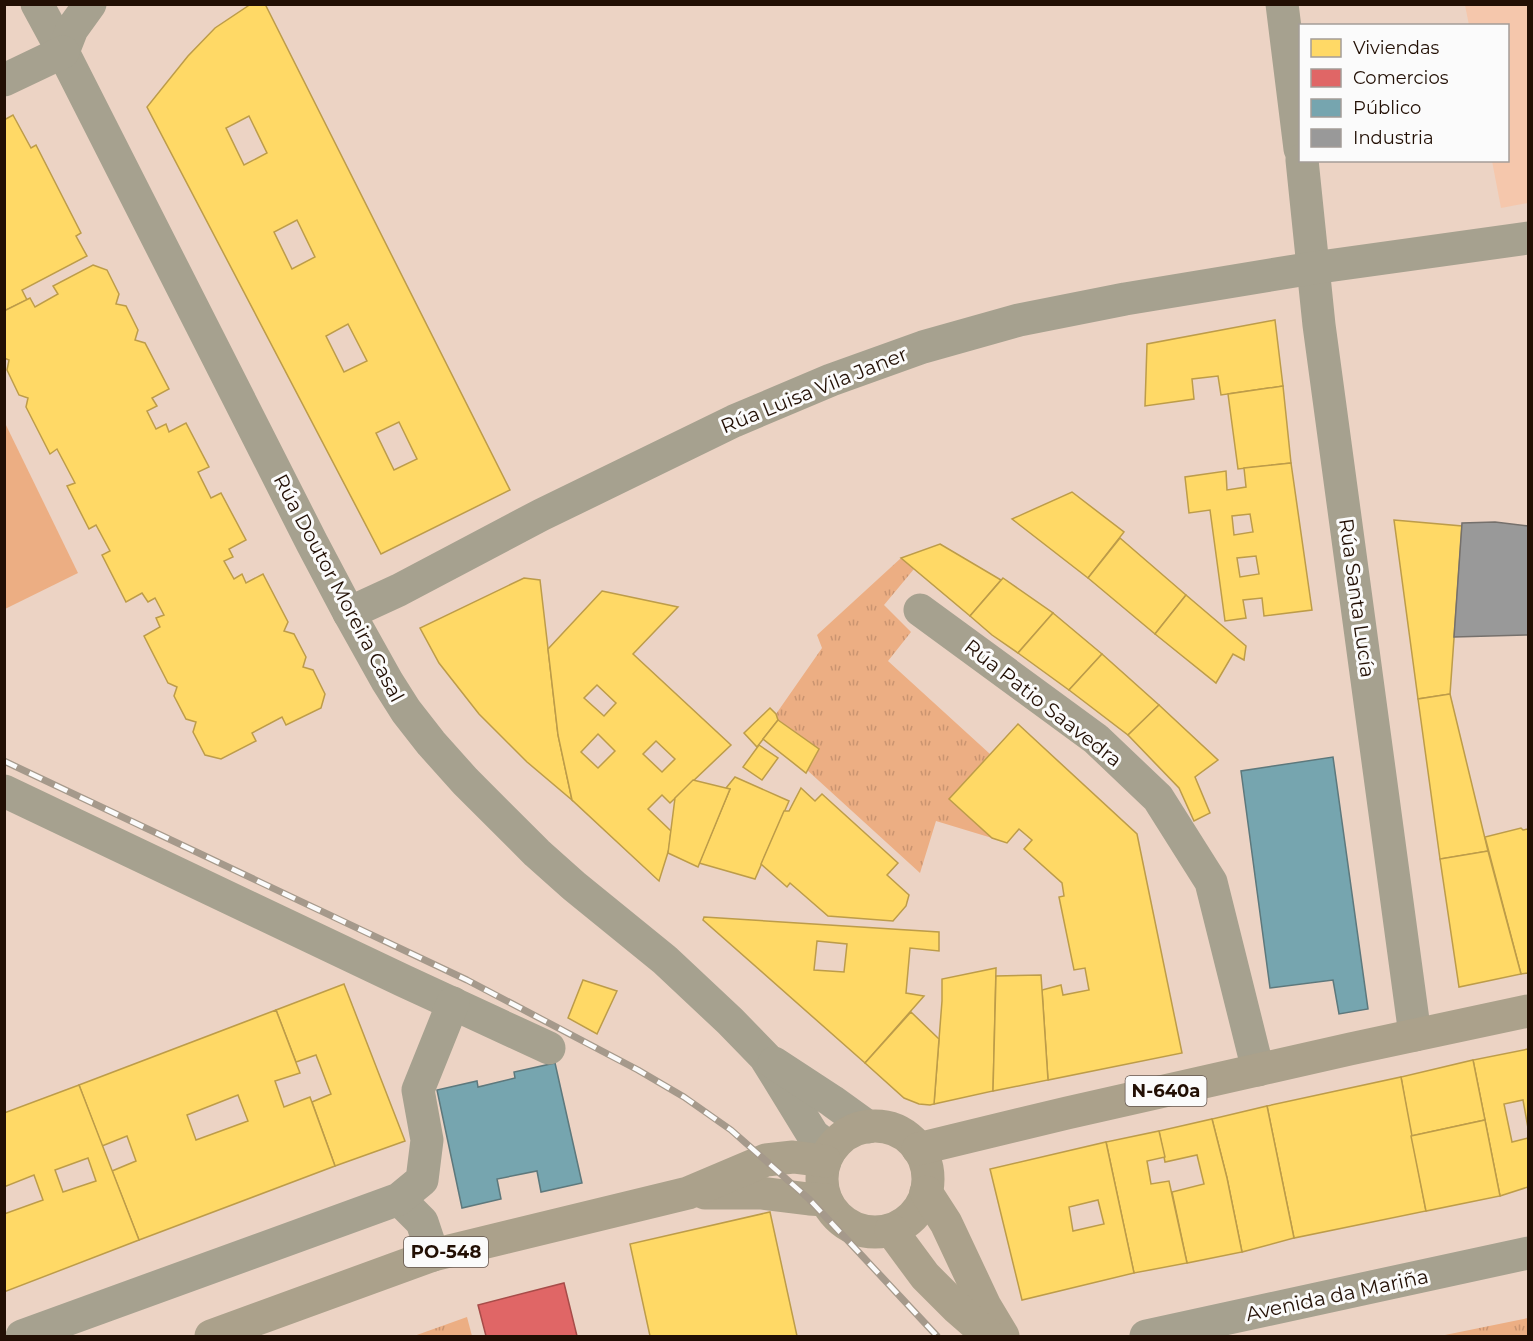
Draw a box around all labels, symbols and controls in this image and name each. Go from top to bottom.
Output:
legend [1299,24,1509,162]
text: Viviendas [1353,37,1440,59]
text: Comercios [1353,67,1449,89]
text: Público [1353,97,1421,119]
text: Industria [1353,127,1434,149]
street label: Rúa Luisa Vila Janer [717,342,911,438]
street label: Rúa Doutor Moreira Casal [269,470,409,706]
street label: Rúa Santa Lucía [1334,517,1380,679]
street label: Rúa Patio Saavedra [960,634,1126,772]
road number: N-640a [1126,1076,1206,1106]
road number: PO-548 [404,1237,488,1267]
street label: Avenida da Mariña [1244,1264,1430,1326]

